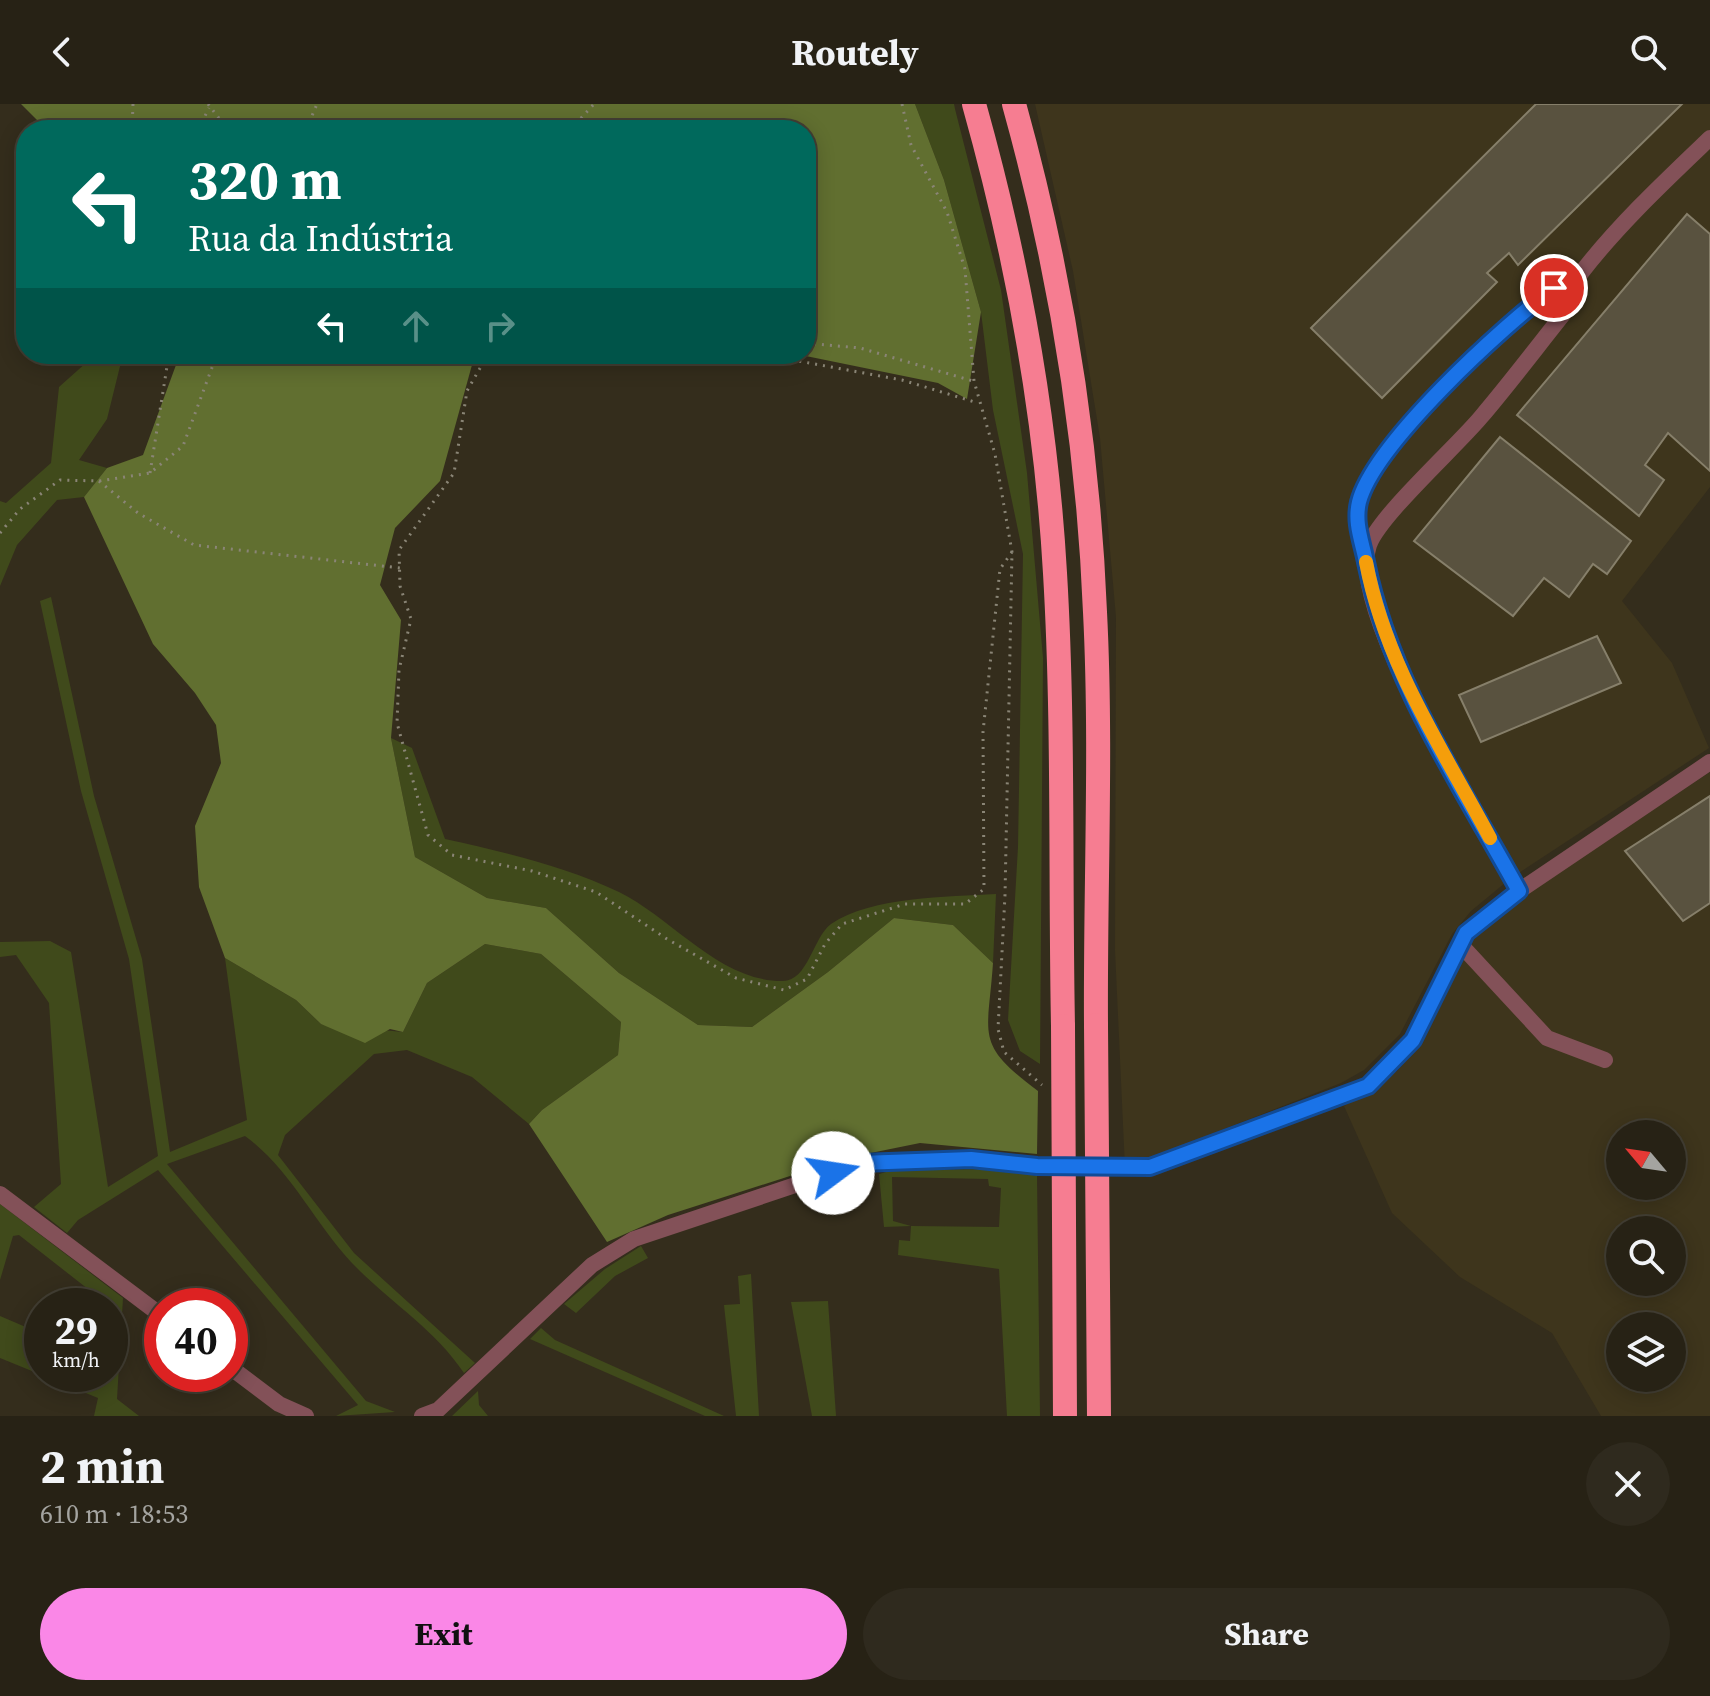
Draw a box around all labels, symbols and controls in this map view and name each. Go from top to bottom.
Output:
text: Routely [791,28,919,77]
icon: back [40,30,84,74]
icon: search [1626,30,1670,74]
text: 320 m [188,141,342,218]
icon: left [56,152,160,256]
text: Rua da Indústria [188,214,453,263]
pin [1520,254,1588,322]
icon: arrive [1532,266,1576,310]
icon: left [310,304,354,348]
icon: ahead [394,304,438,348]
icon: right [478,304,522,348]
north arrow [1606,1120,1686,1200]
map controls [1606,1120,1686,1392]
position arrow [791,1131,875,1215]
button: search [1606,1216,1686,1296]
speed limit sign: 40 [144,1288,248,1392]
text: 29 [54,1303,98,1357]
button: layers [1606,1312,1686,1392]
text: km/h [52,1346,100,1374]
text: 2 min [40,1433,165,1499]
button: close [1586,1442,1670,1526]
text: 610 m · 18:53 [40,1496,188,1532]
button: Exit [40,1588,847,1680]
button: Share [863,1588,1670,1680]

